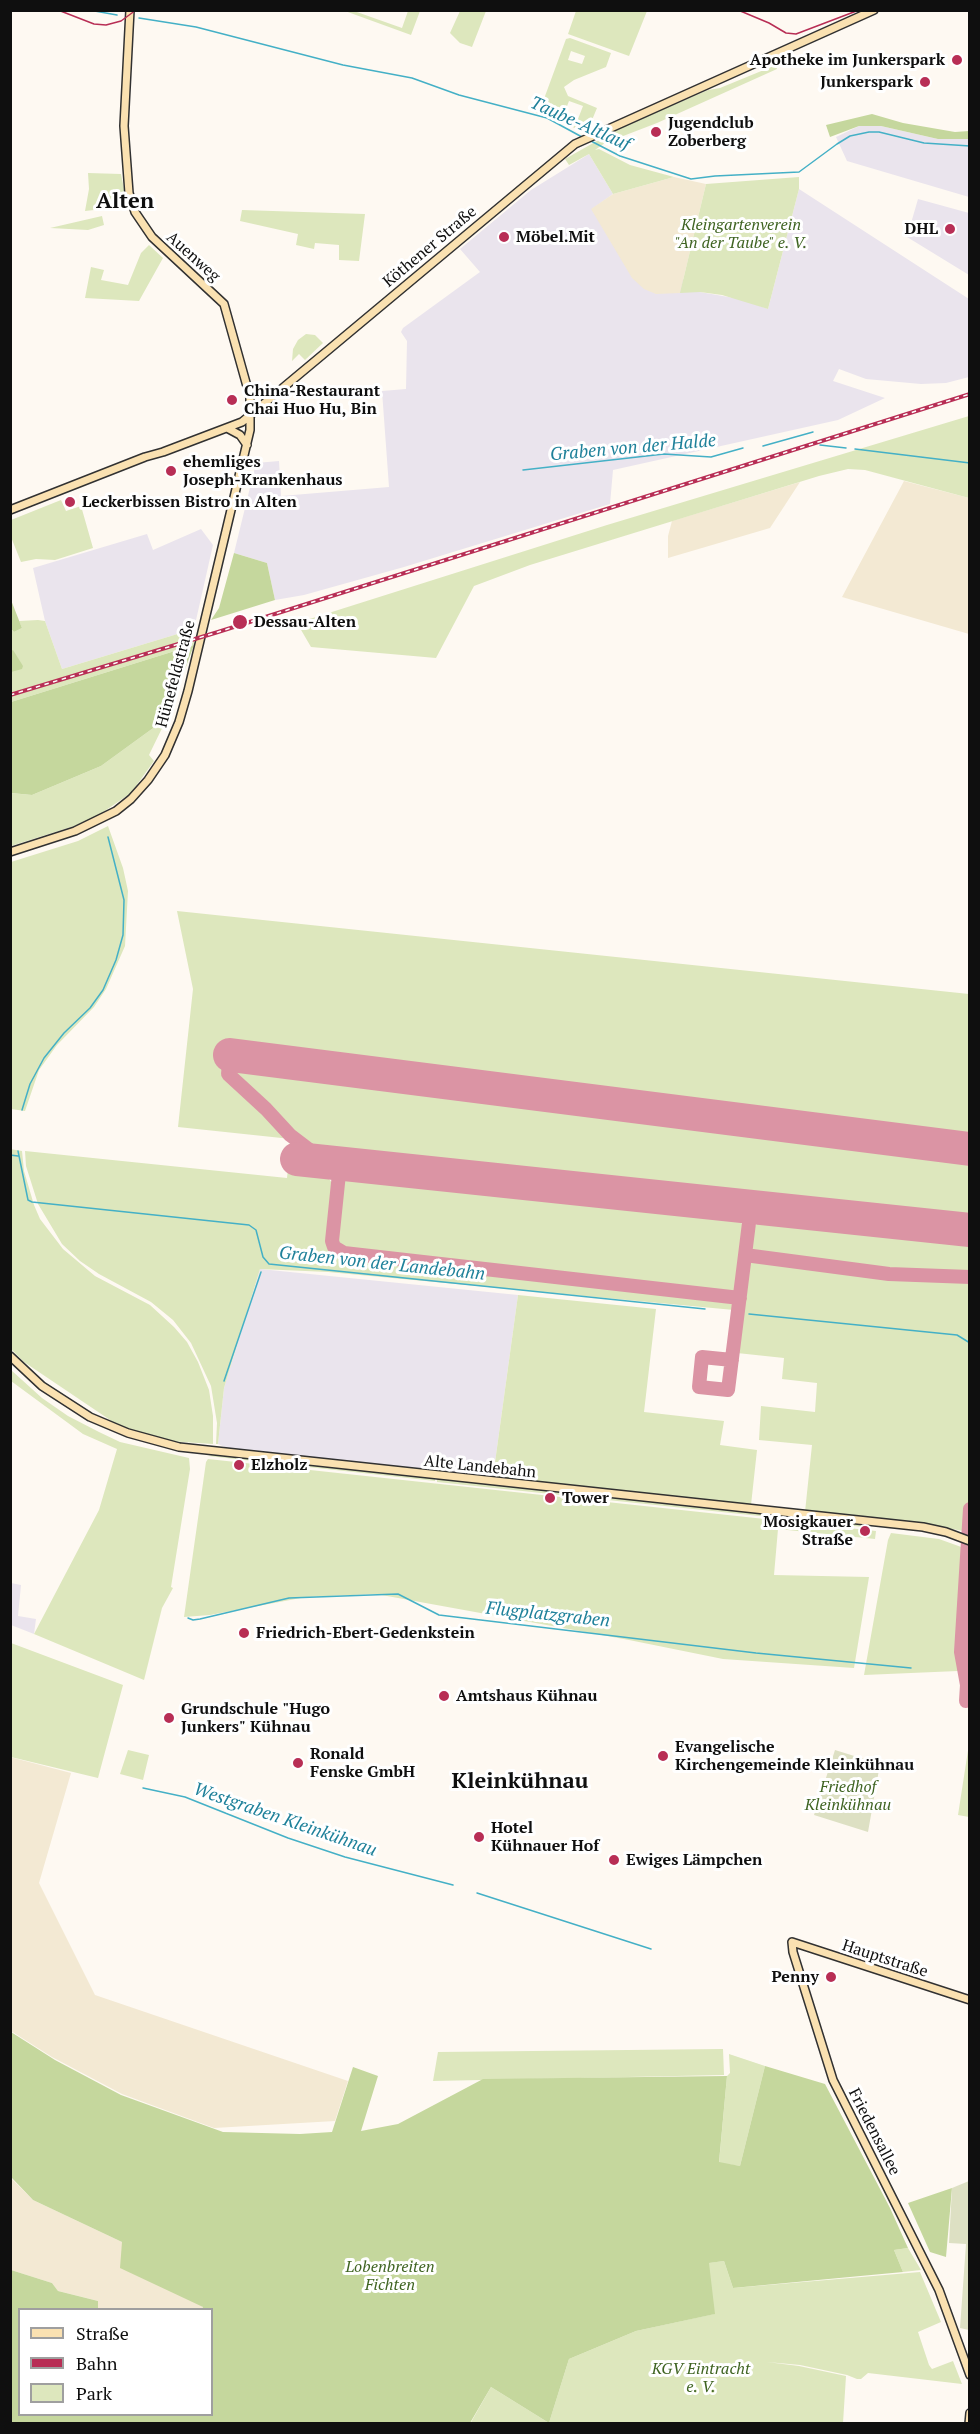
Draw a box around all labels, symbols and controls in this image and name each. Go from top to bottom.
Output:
place label: Apotheke im Junkerspark [750,50,945,70]
marker: Apotheke im Junkerspark [950,53,964,67]
place label: Junkerspark [820,72,913,92]
marker: Junkerspark [918,75,932,89]
water label: Taube-Altlauf [527,92,633,156]
place label: Jugendclub Zoberberg [668,113,754,151]
marker: Jugendclub Zoberberg [649,125,663,139]
district label: Alten [96,189,154,215]
street label: Köthener Straße [379,202,481,292]
park label: Kleingartenverein "An der Taube" e. V. [675,215,807,253]
place label: DHL [905,219,938,239]
marker: DHL [943,222,957,236]
place label: Möbel.Mit [516,227,595,247]
street label: Auenweg [162,228,224,286]
marker: Möbel.Mit [497,230,511,244]
place label: China-Restaurant Chai Huo Hu, Bin [244,381,380,419]
marker: China-Restaurant Chai Huo Hu, Bin [225,393,239,407]
water label: Graben von der Halde [549,430,717,466]
place label: ehemliges Joseph-Krankenhaus [183,452,343,490]
marker: ehemliges Joseph-Krankenhaus [164,464,178,478]
place label: Leckerbissen Bistro in Alten [82,492,297,512]
marker: Leckerbissen Bistro in Alten [63,495,77,509]
place label: Dessau-Alten [254,612,356,632]
marker: Dessau-Alten [231,613,249,631]
street label: Hünefeldstraße [152,618,200,730]
water label: Graben von der Landebahn [278,1242,486,1286]
street label: Alte Landebahn [423,1452,537,1482]
place label: Elzholz [251,1455,308,1475]
marker: Elzholz [232,1458,246,1472]
place label: Tower [562,1488,609,1508]
marker: Tower [543,1491,557,1505]
place label: Mosigkauer Straße [763,1512,853,1550]
marker: Mosigkauer Straße [858,1524,872,1538]
water label: Flugplatzgraben [485,1598,611,1632]
place label: Friedrich-Ebert-Gedenkstein [256,1623,475,1643]
marker: Friedrich-Ebert-Gedenkstein [237,1626,251,1640]
place label: Amtshaus Kühnau [456,1686,597,1706]
marker: Amtshaus Kühnau [437,1689,451,1703]
place label: Grundschule "Hugo Junkers" Kühnau [181,1699,330,1737]
marker: Grundschule "Hugo Junkers" Kühnau [162,1711,176,1725]
place label: Evangelische Kirchengemeinde Kleinkühnau [675,1737,914,1775]
place label: Ronald Fenske GmbH [310,1744,415,1782]
marker: Evangelische Kirchengemeinde Kleinkühnau [656,1749,670,1763]
marker: Ronald Fenske GmbH [291,1756,305,1770]
district label: Kleinkühnau [452,1769,588,1795]
park label: Friedhof Kleinkühnau [805,1777,891,1815]
water label: Westgraben Kleinkühnau [191,1779,379,1861]
place label: Hotel Kühnauer Hof [491,1818,599,1856]
marker: Hotel Kühnauer Hof [472,1830,486,1844]
place label: Ewiges Lämpchen [626,1850,762,1870]
marker: Ewiges Lämpchen [607,1853,621,1867]
street label: Hauptstraße [840,1936,930,1982]
place label: Penny [772,1967,819,1987]
marker: Penny [824,1970,838,1984]
street label: Friedensallee [844,2085,904,2179]
park label: Lobenbreiten Fichten [345,2257,435,2295]
legend [18,2308,213,2416]
text: Straße [76,2321,129,2345]
text: Bahn [76,2351,117,2375]
park label: KGV Eintracht e. V. [652,2359,750,2397]
text: Park [76,2381,112,2405]

